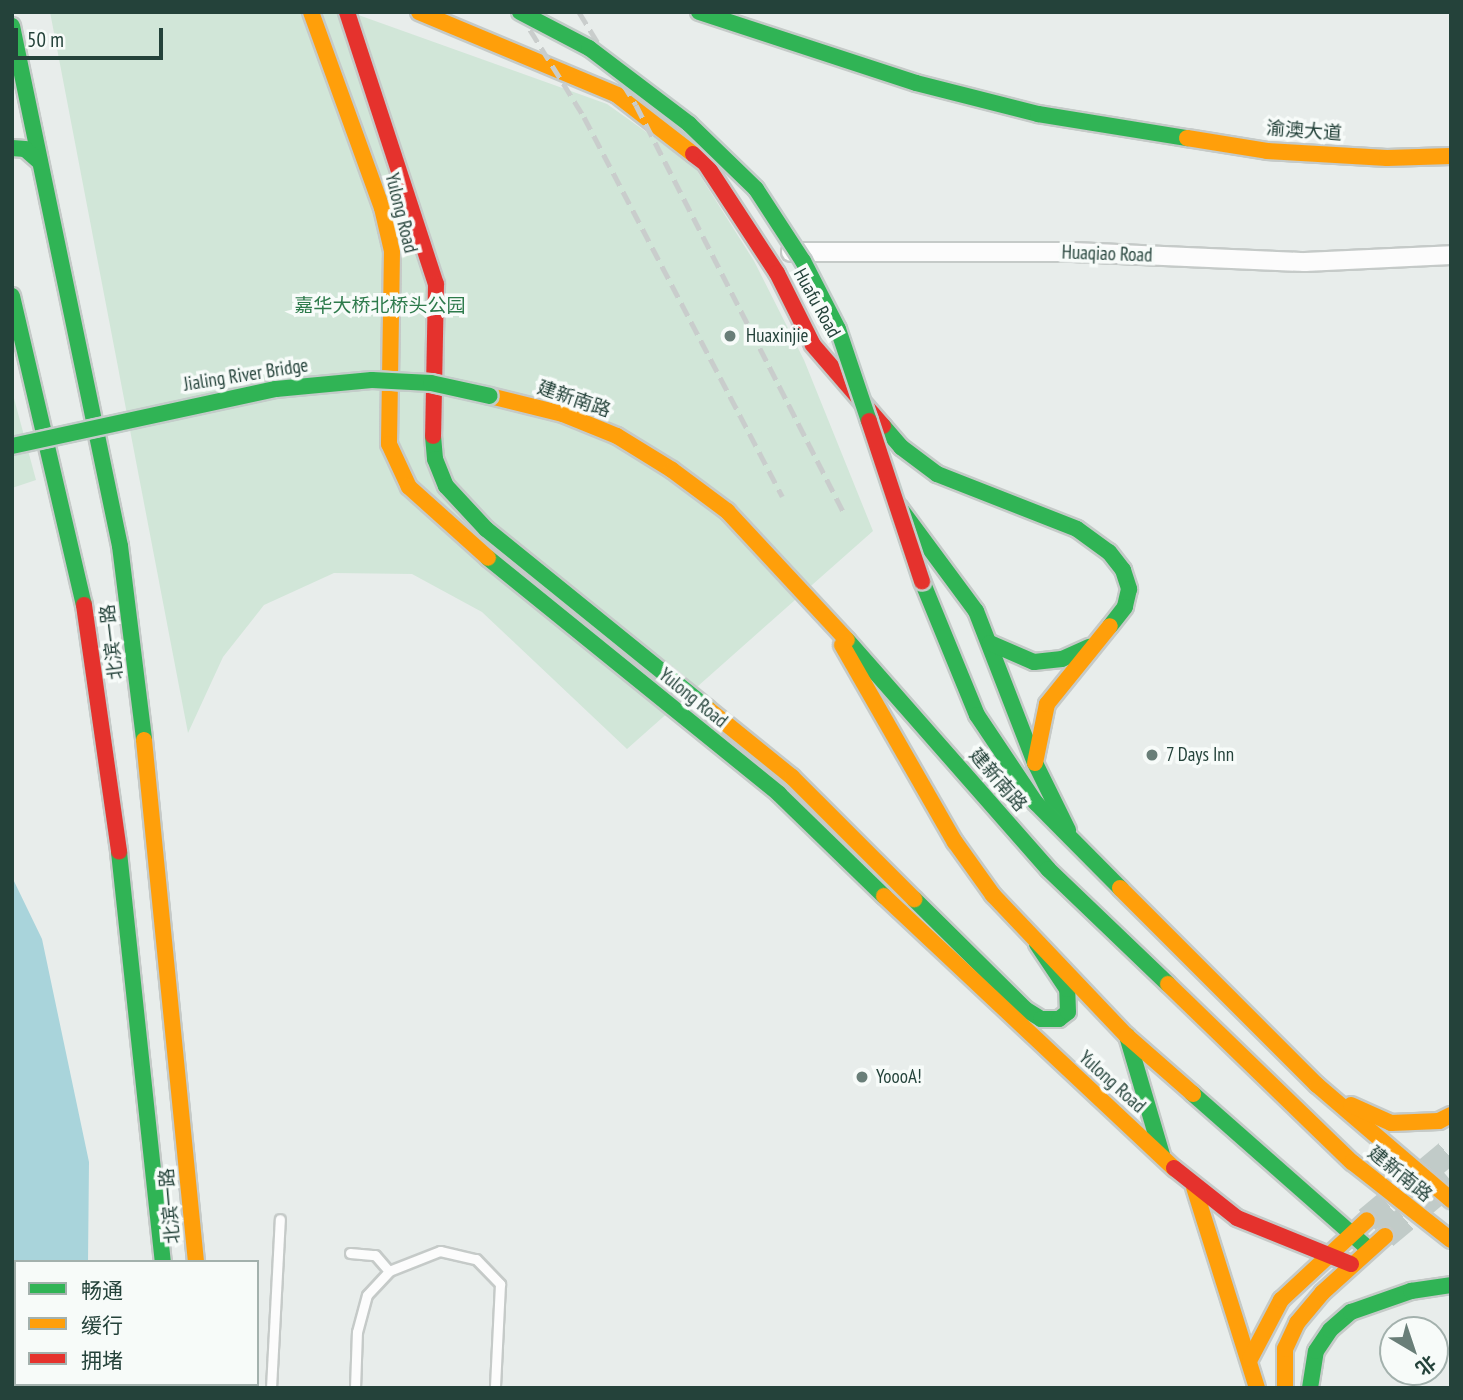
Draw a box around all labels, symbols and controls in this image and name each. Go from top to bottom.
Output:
scale bar [18,14,166,58]
text: 50 m [27,26,64,53]
street label: 渝澳大道 [1265,117,1343,145]
street label: Yulong Road [380,171,422,255]
street label: Huaqiao Road [1061,241,1153,267]
street label: Huafu Road [789,264,845,342]
park label: 嘉华大桥北桥头公园 [295,295,465,317]
place label: Huaxinjie [746,325,808,347]
marker: Huaxinjie [720,326,740,346]
street label: Jialing River Bridge [182,354,310,396]
street label: 建新南路 [534,376,614,422]
street label: 北滨一路 [96,603,128,681]
street label: Yulong Road [654,664,732,732]
street label: 建新南路 [964,744,1032,816]
place label: 7 Days Inn [1166,744,1235,766]
marker: 7 Days Inn [1144,747,1160,763]
street label: Yulong Road [1074,1046,1150,1118]
place label: YoooA! [876,1066,922,1088]
marker: YoooA! [854,1069,870,1085]
street label: 建新南路 [1363,1141,1437,1207]
street label: 北滨一路 [155,1167,185,1245]
legend [14,1260,259,1386]
text: 畅通 [81,1277,123,1304]
text: 缓行 [81,1312,123,1339]
north arrow [1379,1316,1449,1386]
text: 拥堵 [81,1347,123,1374]
text: 北 [1411,1350,1441,1381]

